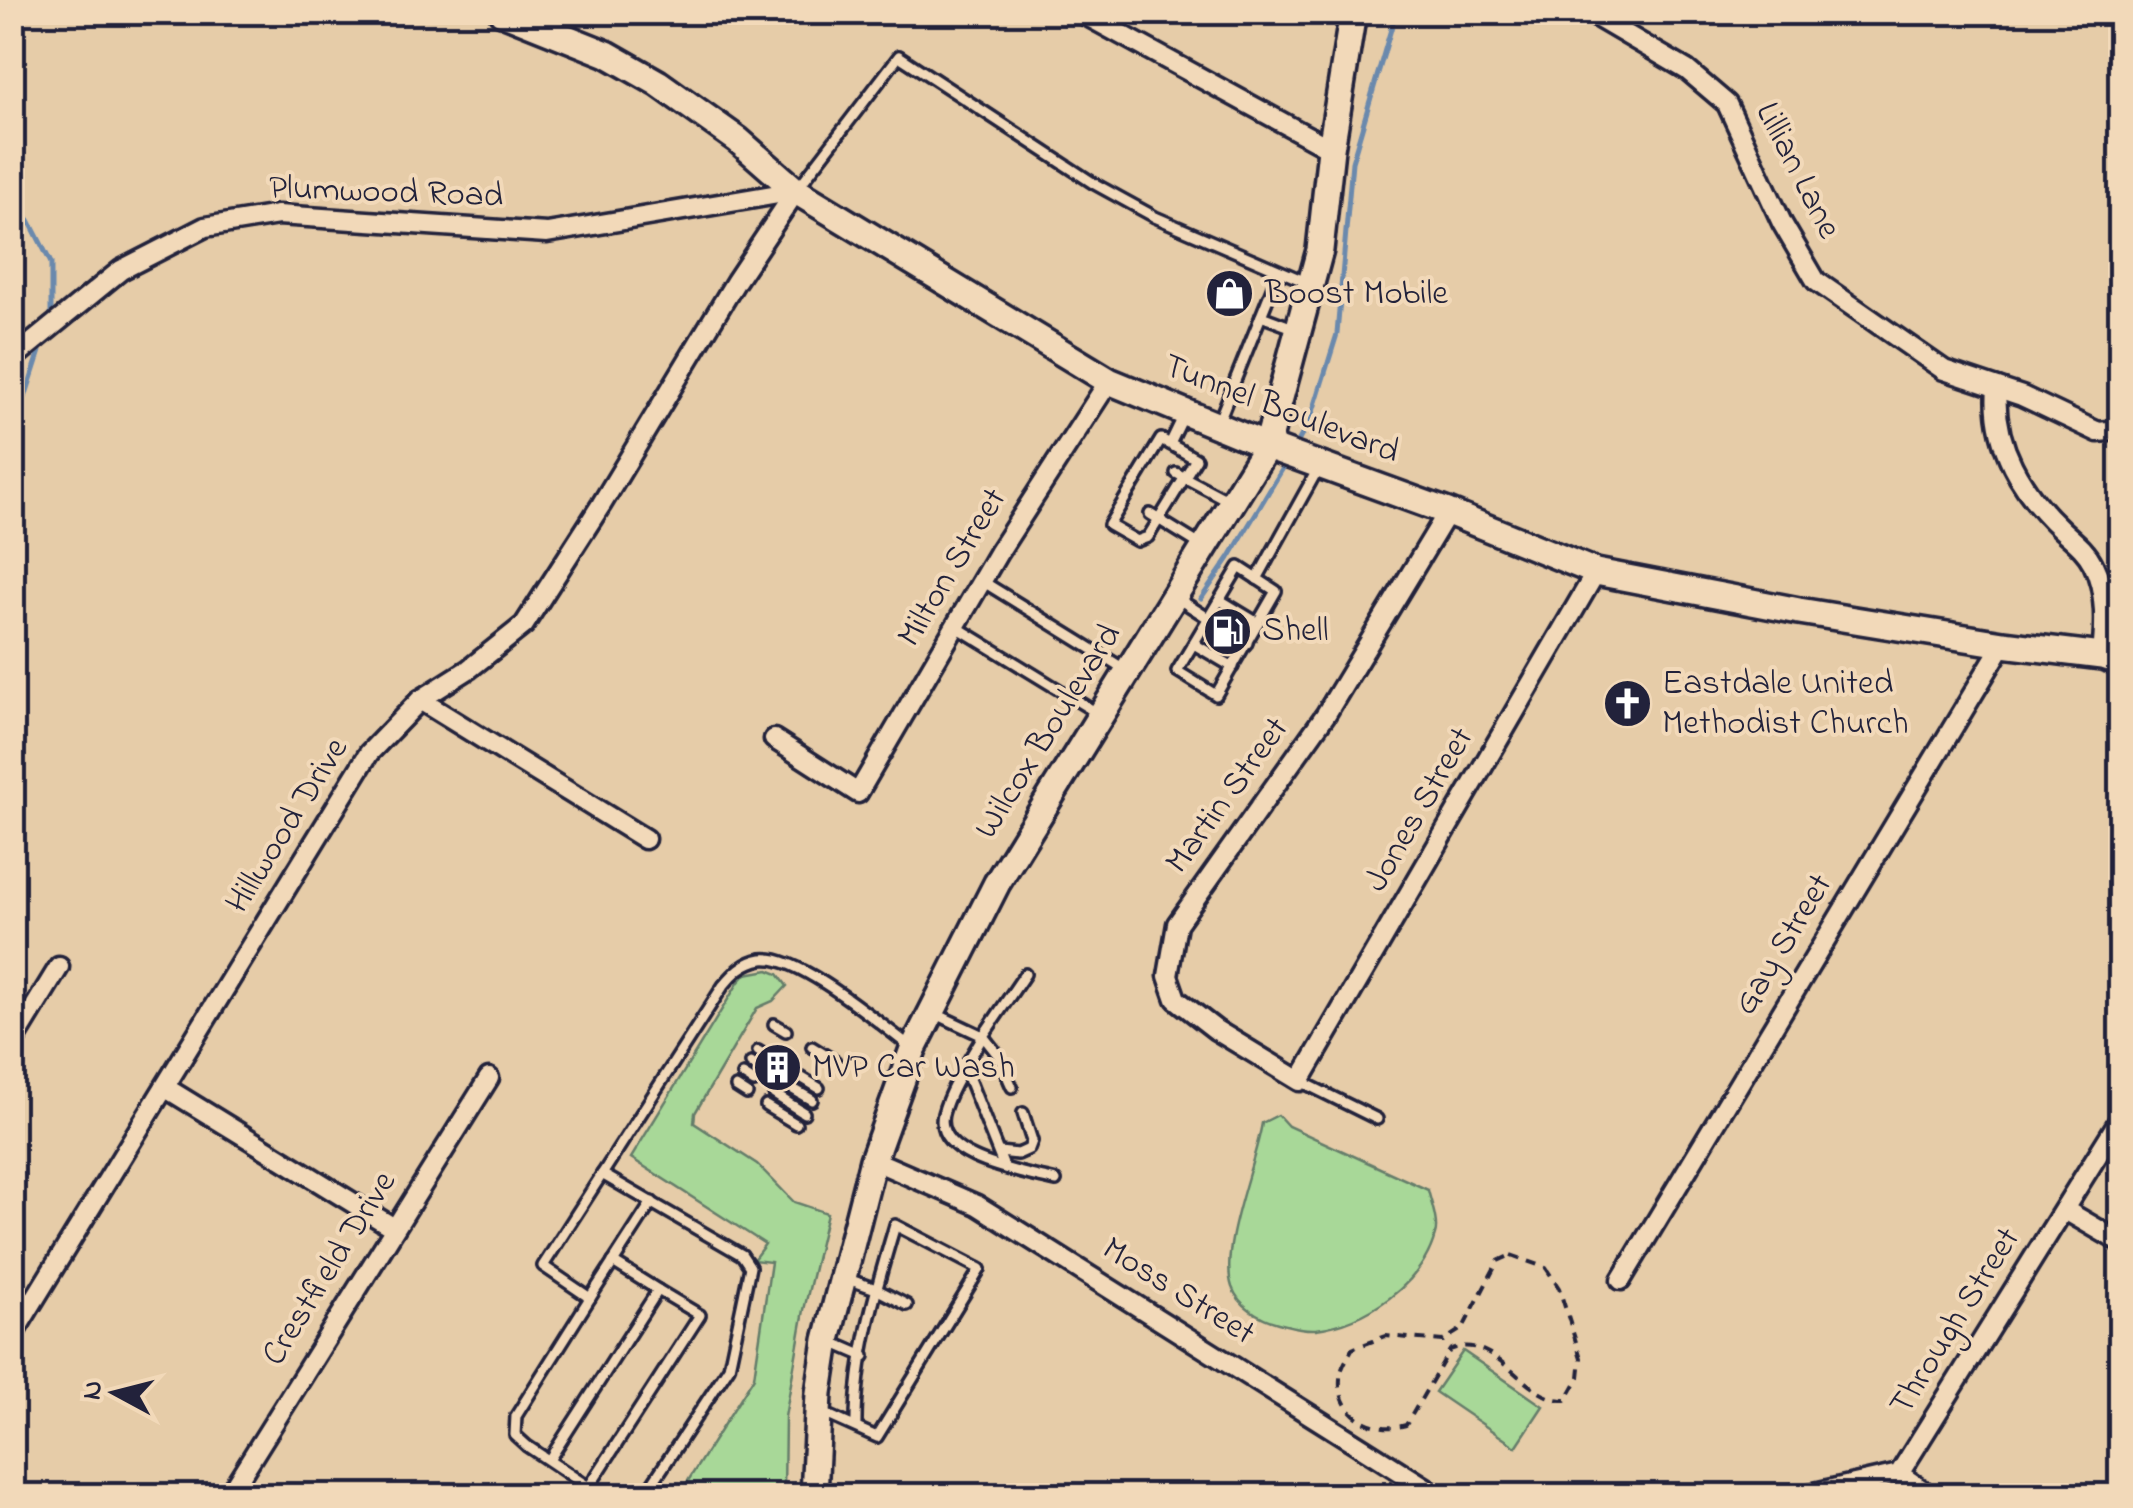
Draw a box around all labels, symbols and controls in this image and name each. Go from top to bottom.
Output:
street label: Lillian Lane [1741,94,1853,248]
street label: Plumwood Road [268,163,504,223]
shop icon: Boost Mobile [1204,268,1256,320]
place label: Boost Mobile [1264,269,1448,320]
street label: Tunnel Boulevard [1156,342,1406,478]
street label: Milton Street [885,479,1021,657]
fuel station icon: Shell [1201,605,1253,657]
place label: Shell [1262,606,1329,657]
street label: Wilcox Boulevard [962,614,1136,850]
place label: Eastdale United Methodist Church [1662,659,1909,750]
church icon: Eastdale United Methodist Church [1601,678,1653,730]
street label: Martin Street [1154,707,1303,885]
street label: Jones Street [1352,718,1488,902]
street label: Hillwood Drive [214,728,362,924]
street label: Gay Street [1722,864,1846,1026]
building icon: MVP Car Wash [751,1042,803,1094]
place label: MVP Car Wash [812,1043,1015,1094]
street label: Crestfield Drive [250,1162,410,1376]
street label: Through Street [1878,1218,2034,1426]
street label: Moss Street [1092,1225,1265,1359]
north arrow [65,1343,165,1443]
text: N [72,1378,115,1402]

